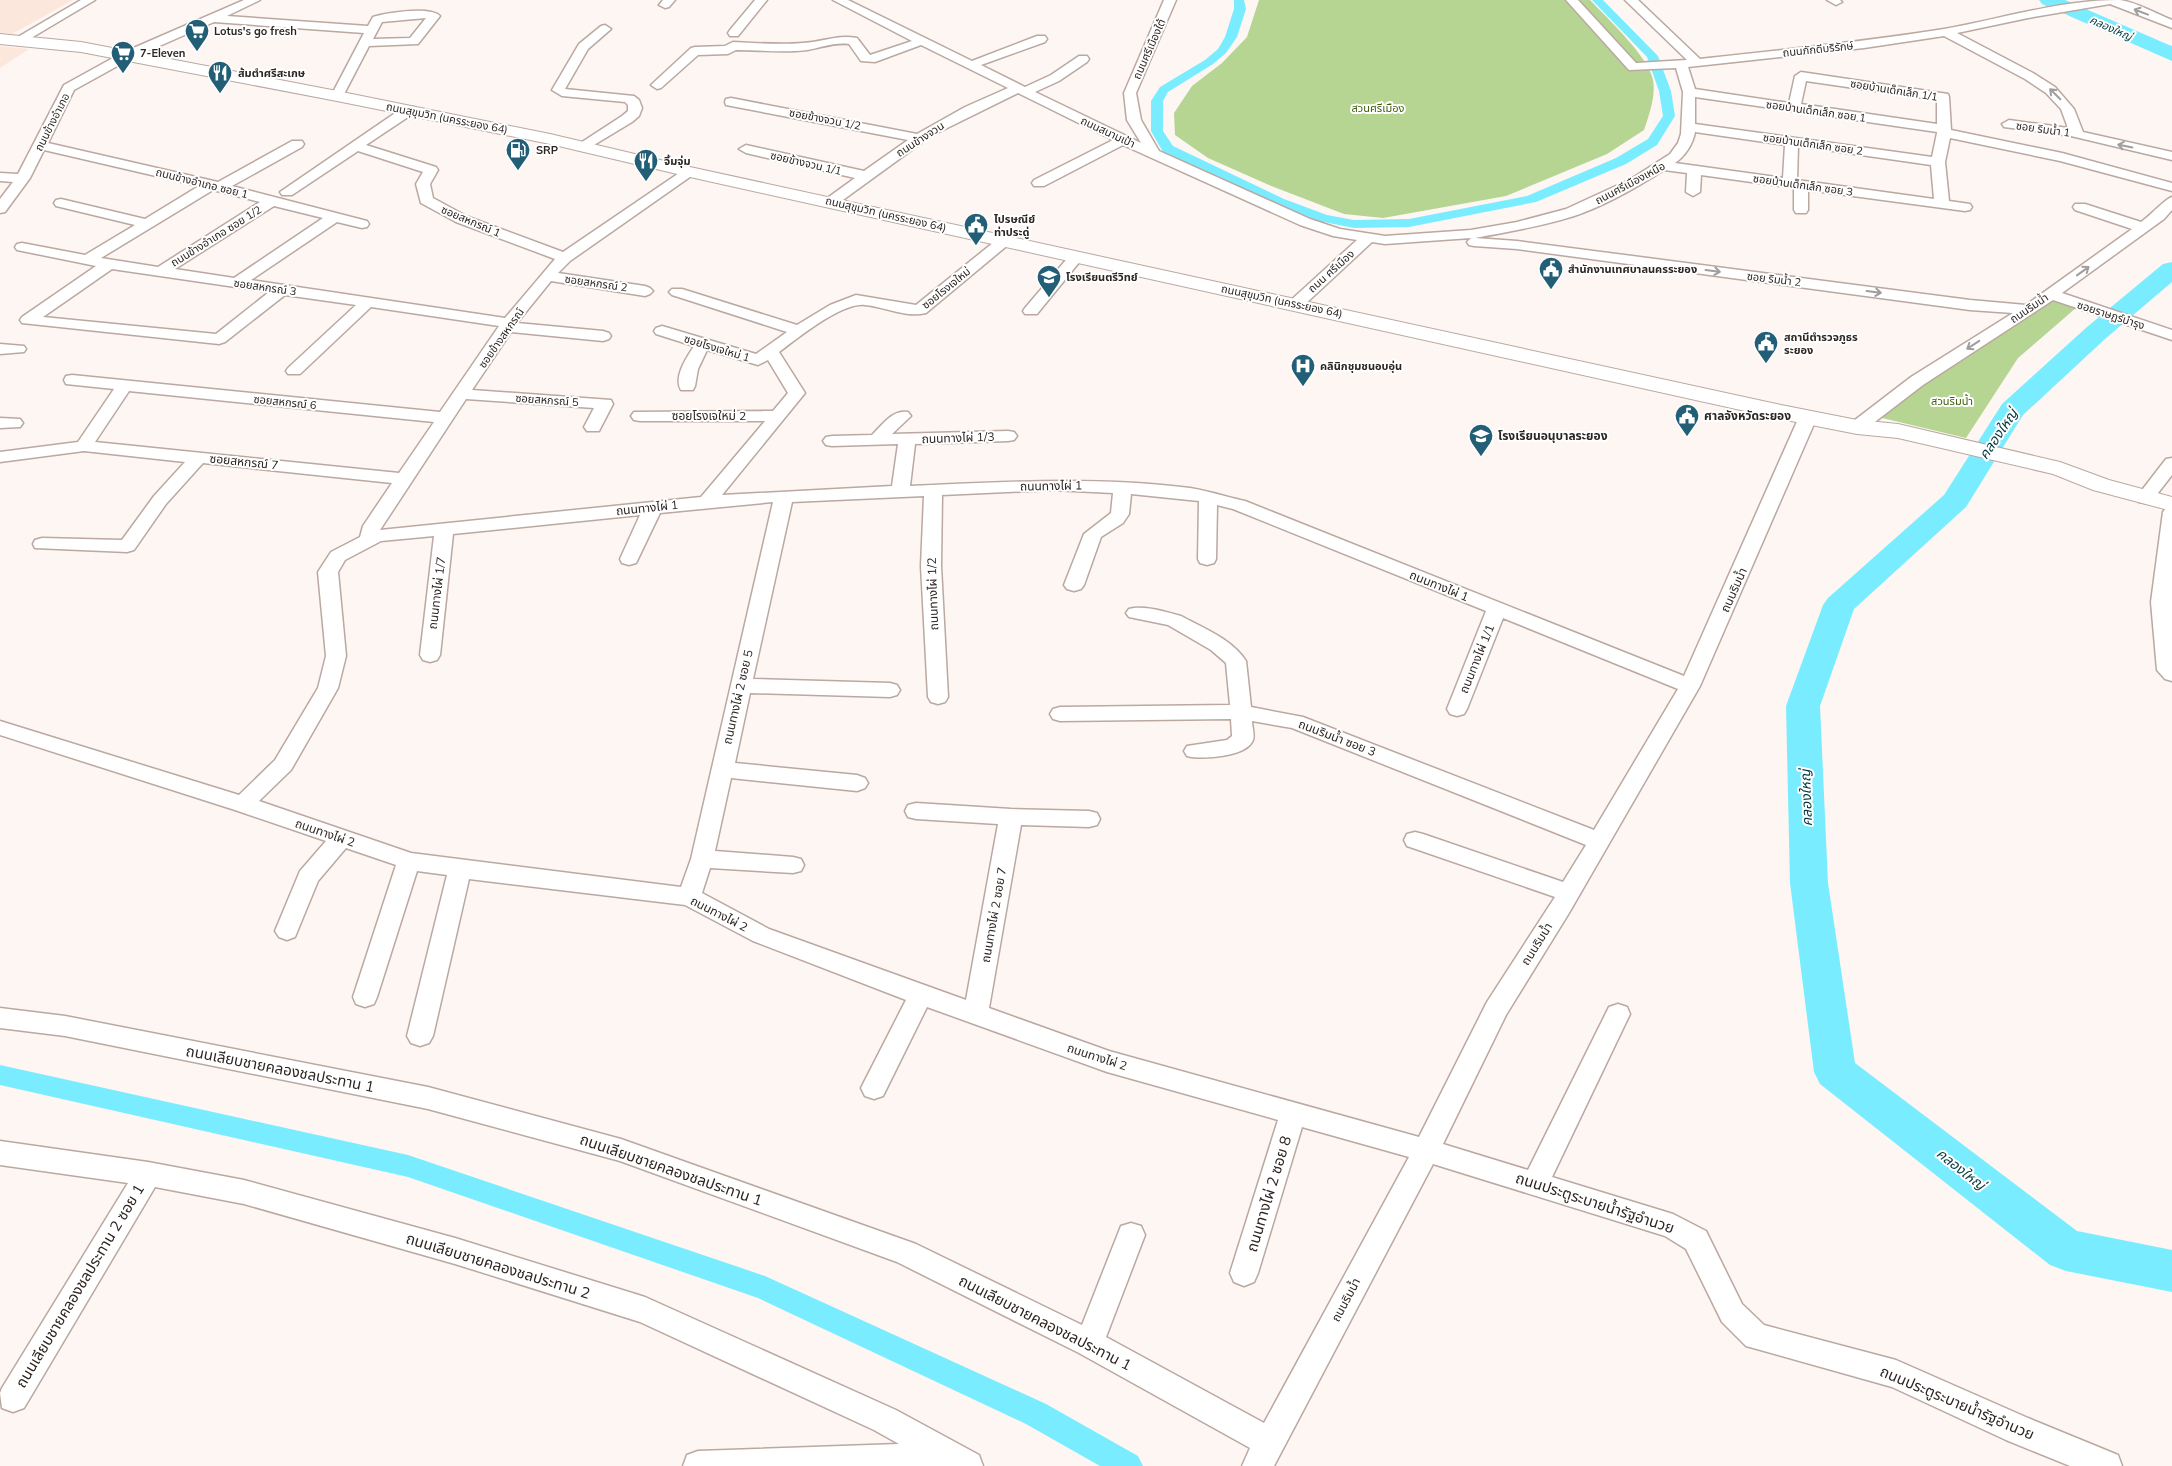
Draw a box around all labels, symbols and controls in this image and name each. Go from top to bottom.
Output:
one-way arrow [2134,7,2150,16]
water label: คลองใหญ่ [2088,12,2136,44]
street label: ถนนศรีเมืองใต้ [1129,17,1169,81]
supermarket icon: Lotus's go fresh [184,18,210,52]
place label: Lotus's go fresh [214,24,297,38]
street label: ถนนภักดีบริรักษ์ [1782,38,1854,60]
supermarket icon: 7-Eleven [110,40,136,74]
place label: 7-Eleven [140,46,185,60]
restaurant icon: ส้มตำศรีสะเกษ [207,60,233,94]
place label: ส้มตำศรีสะเกษ [238,66,306,80]
street label: ซอยบ้านเด็กเล็ก 1/1 [1849,76,1939,104]
one-way arrow [2049,87,2061,100]
street label: ถนนข้างอำเภอ [31,91,73,153]
street label: ซอยบ้านเด็กเล็ก ซอย 1 [1765,97,1867,125]
street label: ถนนสุขุมวิท (นครระยอง 64) [385,99,509,137]
park label: สวนศรีเมือง [1352,101,1405,115]
street label: ซอยข้างจวน 1/2 [788,105,862,133]
street label: ถนนสนามเป้า [1078,113,1138,151]
street label: ซอย ริมน้ำ 1 [2015,117,2071,140]
street label: ถนนข้างจวน [893,118,947,160]
street label: ซอยบ้านเด็กเล็ก ซอย 2 [1762,130,1864,158]
fuel station icon: SRP [505,137,531,171]
one-way arrow [2117,141,2133,150]
place label: SRP [536,143,558,157]
restaurant icon: จิ้มจุ่ม [633,148,659,182]
street label: ซอยข้างจวน 1/1 [769,148,843,178]
place label: จิ้มจุ่ม [664,154,691,168]
street label: ถนนศรีเมืองเหนือ [1593,159,1667,207]
street label: ถนนข้างอำเภอ ซอย 1 [154,165,250,201]
street label: ซอยบ้านเด็กเล็ก ซอย 3 [1752,171,1854,199]
street label: ถนนสุขุมวิท (นครระยอง 64) [824,193,948,235]
street label: ถนนข้างอำเภอ ซอย 1/2 [168,202,264,270]
street label: ซอยสหกรณ์ 1 [439,202,503,240]
public building icon: ไปรษณีย์ ท่าประดู่ [963,212,989,246]
place label: ไปรษณีย์ ท่าประดู่ [994,212,1035,239]
street label: ถนน ศรีเมือง [1305,247,1357,295]
public building icon: สำนักงานเทศบาลนครระยอง [1538,256,1564,290]
place label: สำนักงานเทศบาลนครระยอง [1568,262,1697,276]
street label: ซอยโรงเจใหม่ [919,264,973,312]
school or university icon: โรงเรียนตรีวิทย์ [1036,264,1062,298]
one-way arrow [1705,266,1721,276]
one-way arrow [2076,266,2090,276]
street label: ซอย ริมน้ำ 2 [1746,268,1802,289]
place label: โรงเรียนตรีวิทย์ [1066,270,1138,284]
street label: ซอยสหกรณ์ 2 [564,272,629,294]
street label: ซอยสหกรณ์ 3 [233,276,297,298]
street label: ถนนสุขุมวิท (นครระยอง 64) [1220,281,1344,321]
one-way arrow [1866,287,1882,297]
street label: ถนนริมน้ำ [2007,289,2051,326]
street label: ซอยราษฎร์บำรุง [2075,297,2147,333]
street label: ซอยข้างสหกรณ์ [475,305,527,371]
public building icon: สถานีตำรวจภูธร ระยอง [1753,330,1779,364]
place label: สถานีตำรวจภูธร ระยอง [1784,330,1858,357]
street label: ซอยโรงเจใหม่ 1 [682,331,752,365]
one-way arrow [1967,340,1981,350]
hospital icon: คลินิกชุมชนอบอุ่น [1290,353,1316,387]
place label: คลินิกชุมชนอบอุ่น [1320,359,1402,373]
street label: ซอยสหกรณ์ 5 [515,391,579,409]
street label: ซอยสหกรณ์ 6 [253,392,318,412]
park label: สวนริมน้ำ [1931,393,1973,408]
public building icon: ศาลจังหวัดระยอง [1674,403,1700,437]
water label: คลองใหญ่ [1975,404,2023,463]
street label: ซอยโรงเจใหม่ 2 [672,408,746,423]
place label: ศาลจังหวัดระยอง [1704,408,1791,423]
school or university icon: โรงเรียนอนุบาลระยอง [1468,423,1494,457]
place label: โรงเรียนอนุบาลระยอง [1498,428,1608,443]
street label: ถนนทางไผ่ 1/3 [921,429,995,446]
street label: ซอยสหกรณ์ 7 [209,450,279,473]
street label: ถนนทางไผ่ 1 [1020,477,1082,494]
street label: ถนนทางไผ่ 1 [615,497,679,518]
street label: ถนนทางไผ่ 1/7 [425,556,448,630]
street label: ถนนทางไผ่ 1/2 [924,557,941,631]
street label: ถนนริมน้ำ [1716,565,1750,614]
street label: ถนนทางไผ่ 1 [1407,567,1471,604]
street label: ถนนทางไผ่ 1/1 [1456,622,1497,695]
street label: ถนนทางไผ่ 2 ซอย 5 [719,648,756,746]
street label: ถนนริมน้ำ ซอย 3 [1296,715,1378,759]
water label: คลองใหญ่ [1796,767,1816,827]
street label: ถนนทางไผ่ 2 [293,815,357,850]
street label: ถนนทางไผ่ 2 ซอย 7 [978,866,1009,964]
street label: ถนนทางไผ่ 2 [688,893,750,934]
street label: ถนนริมน้ำ [1517,919,1555,968]
street label: ถนนทางไผ่ 2 [1065,1040,1129,1073]
street label: ถนนเลียบชายคลองชลประทาน 1 [184,1041,376,1096]
street label: ถนนเลียบชายคลองชลประทาน 1 [578,1129,765,1210]
street label: ถนนทางไผ่ 2 ซอย 8 [1242,1133,1295,1254]
water label: คลองใหญ่ [1933,1144,1991,1195]
street label: ถนนประตูระบายน้ำรัฐอำนวย [1513,1167,1677,1237]
street label: ถนนเลียบชายคลองชลประทาน 2 ซอย 1 [11,1180,148,1391]
street label: ถนนเลียบชายคลองชลประทาน 2 [404,1228,593,1303]
street label: ถนนเลียบชายคลองชลประทาน 1 [956,1271,1135,1374]
street label: ถนนริมน้ำ [1327,1275,1363,1324]
street label: ถนนประตูระบายน้ำรัฐอำนวย [1877,1360,2038,1444]

